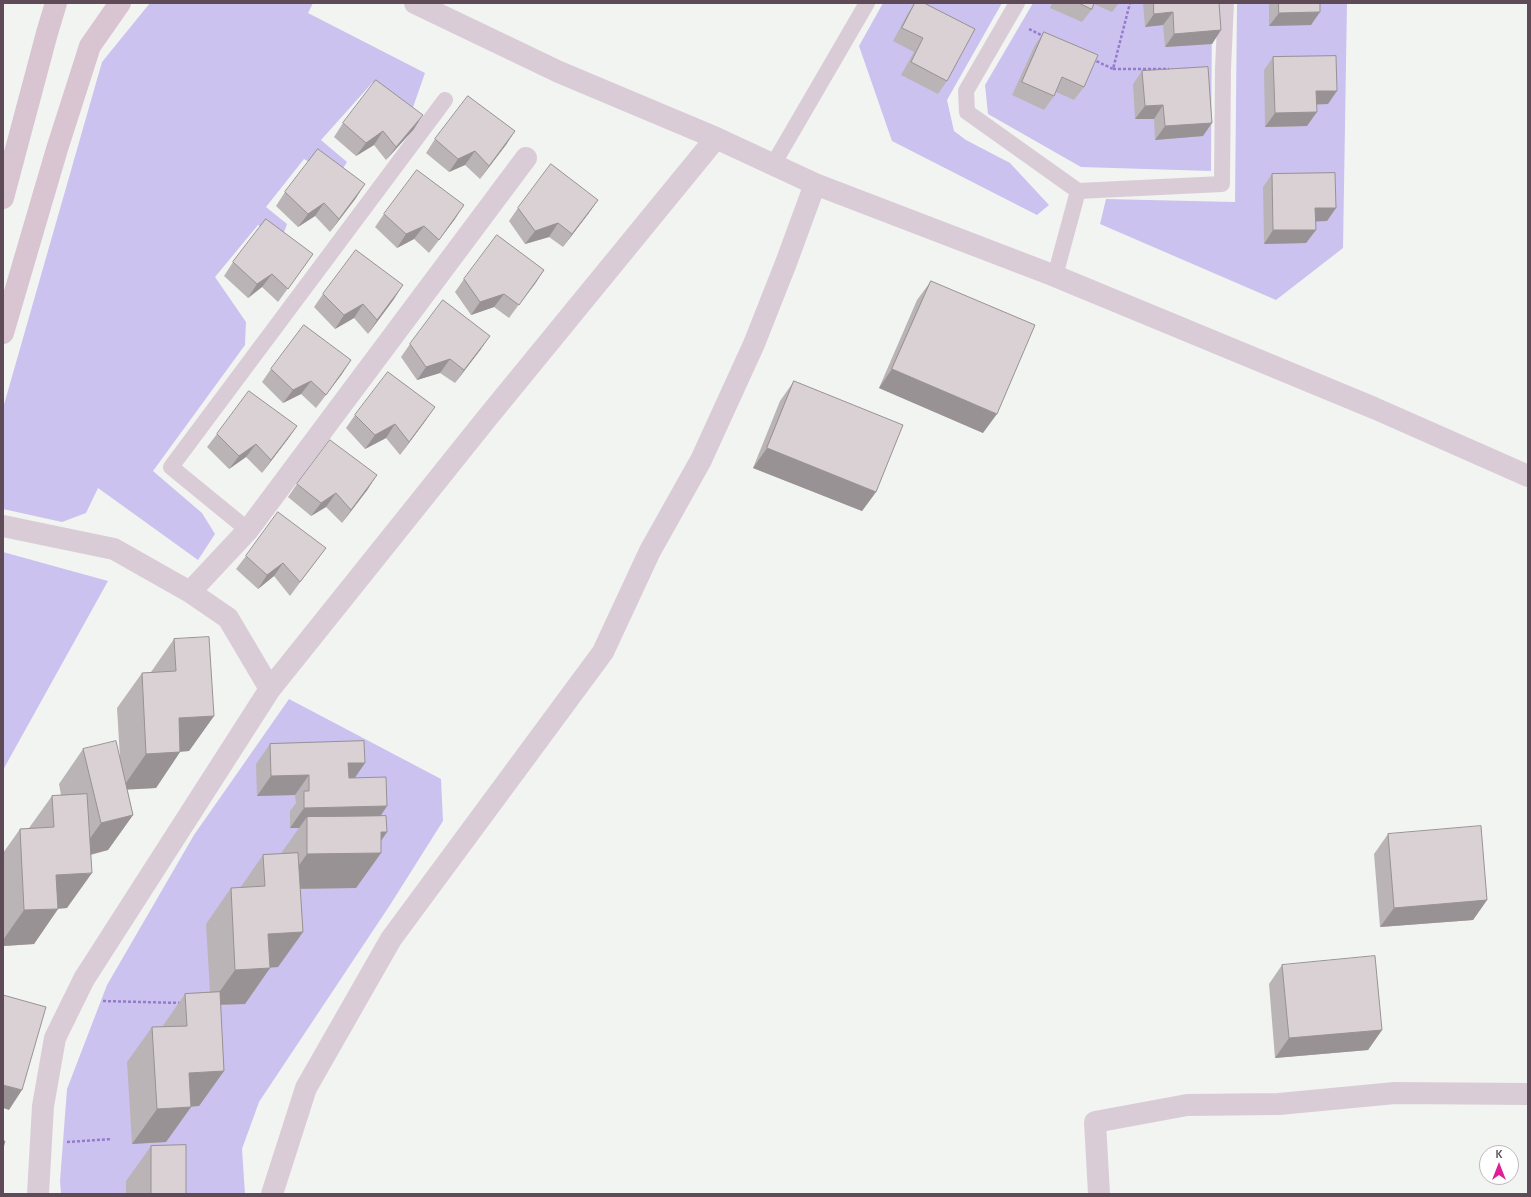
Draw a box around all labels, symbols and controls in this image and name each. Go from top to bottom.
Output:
north arrow [1479,1145,1519,1185]
text: K [1496,1147,1502,1161]

